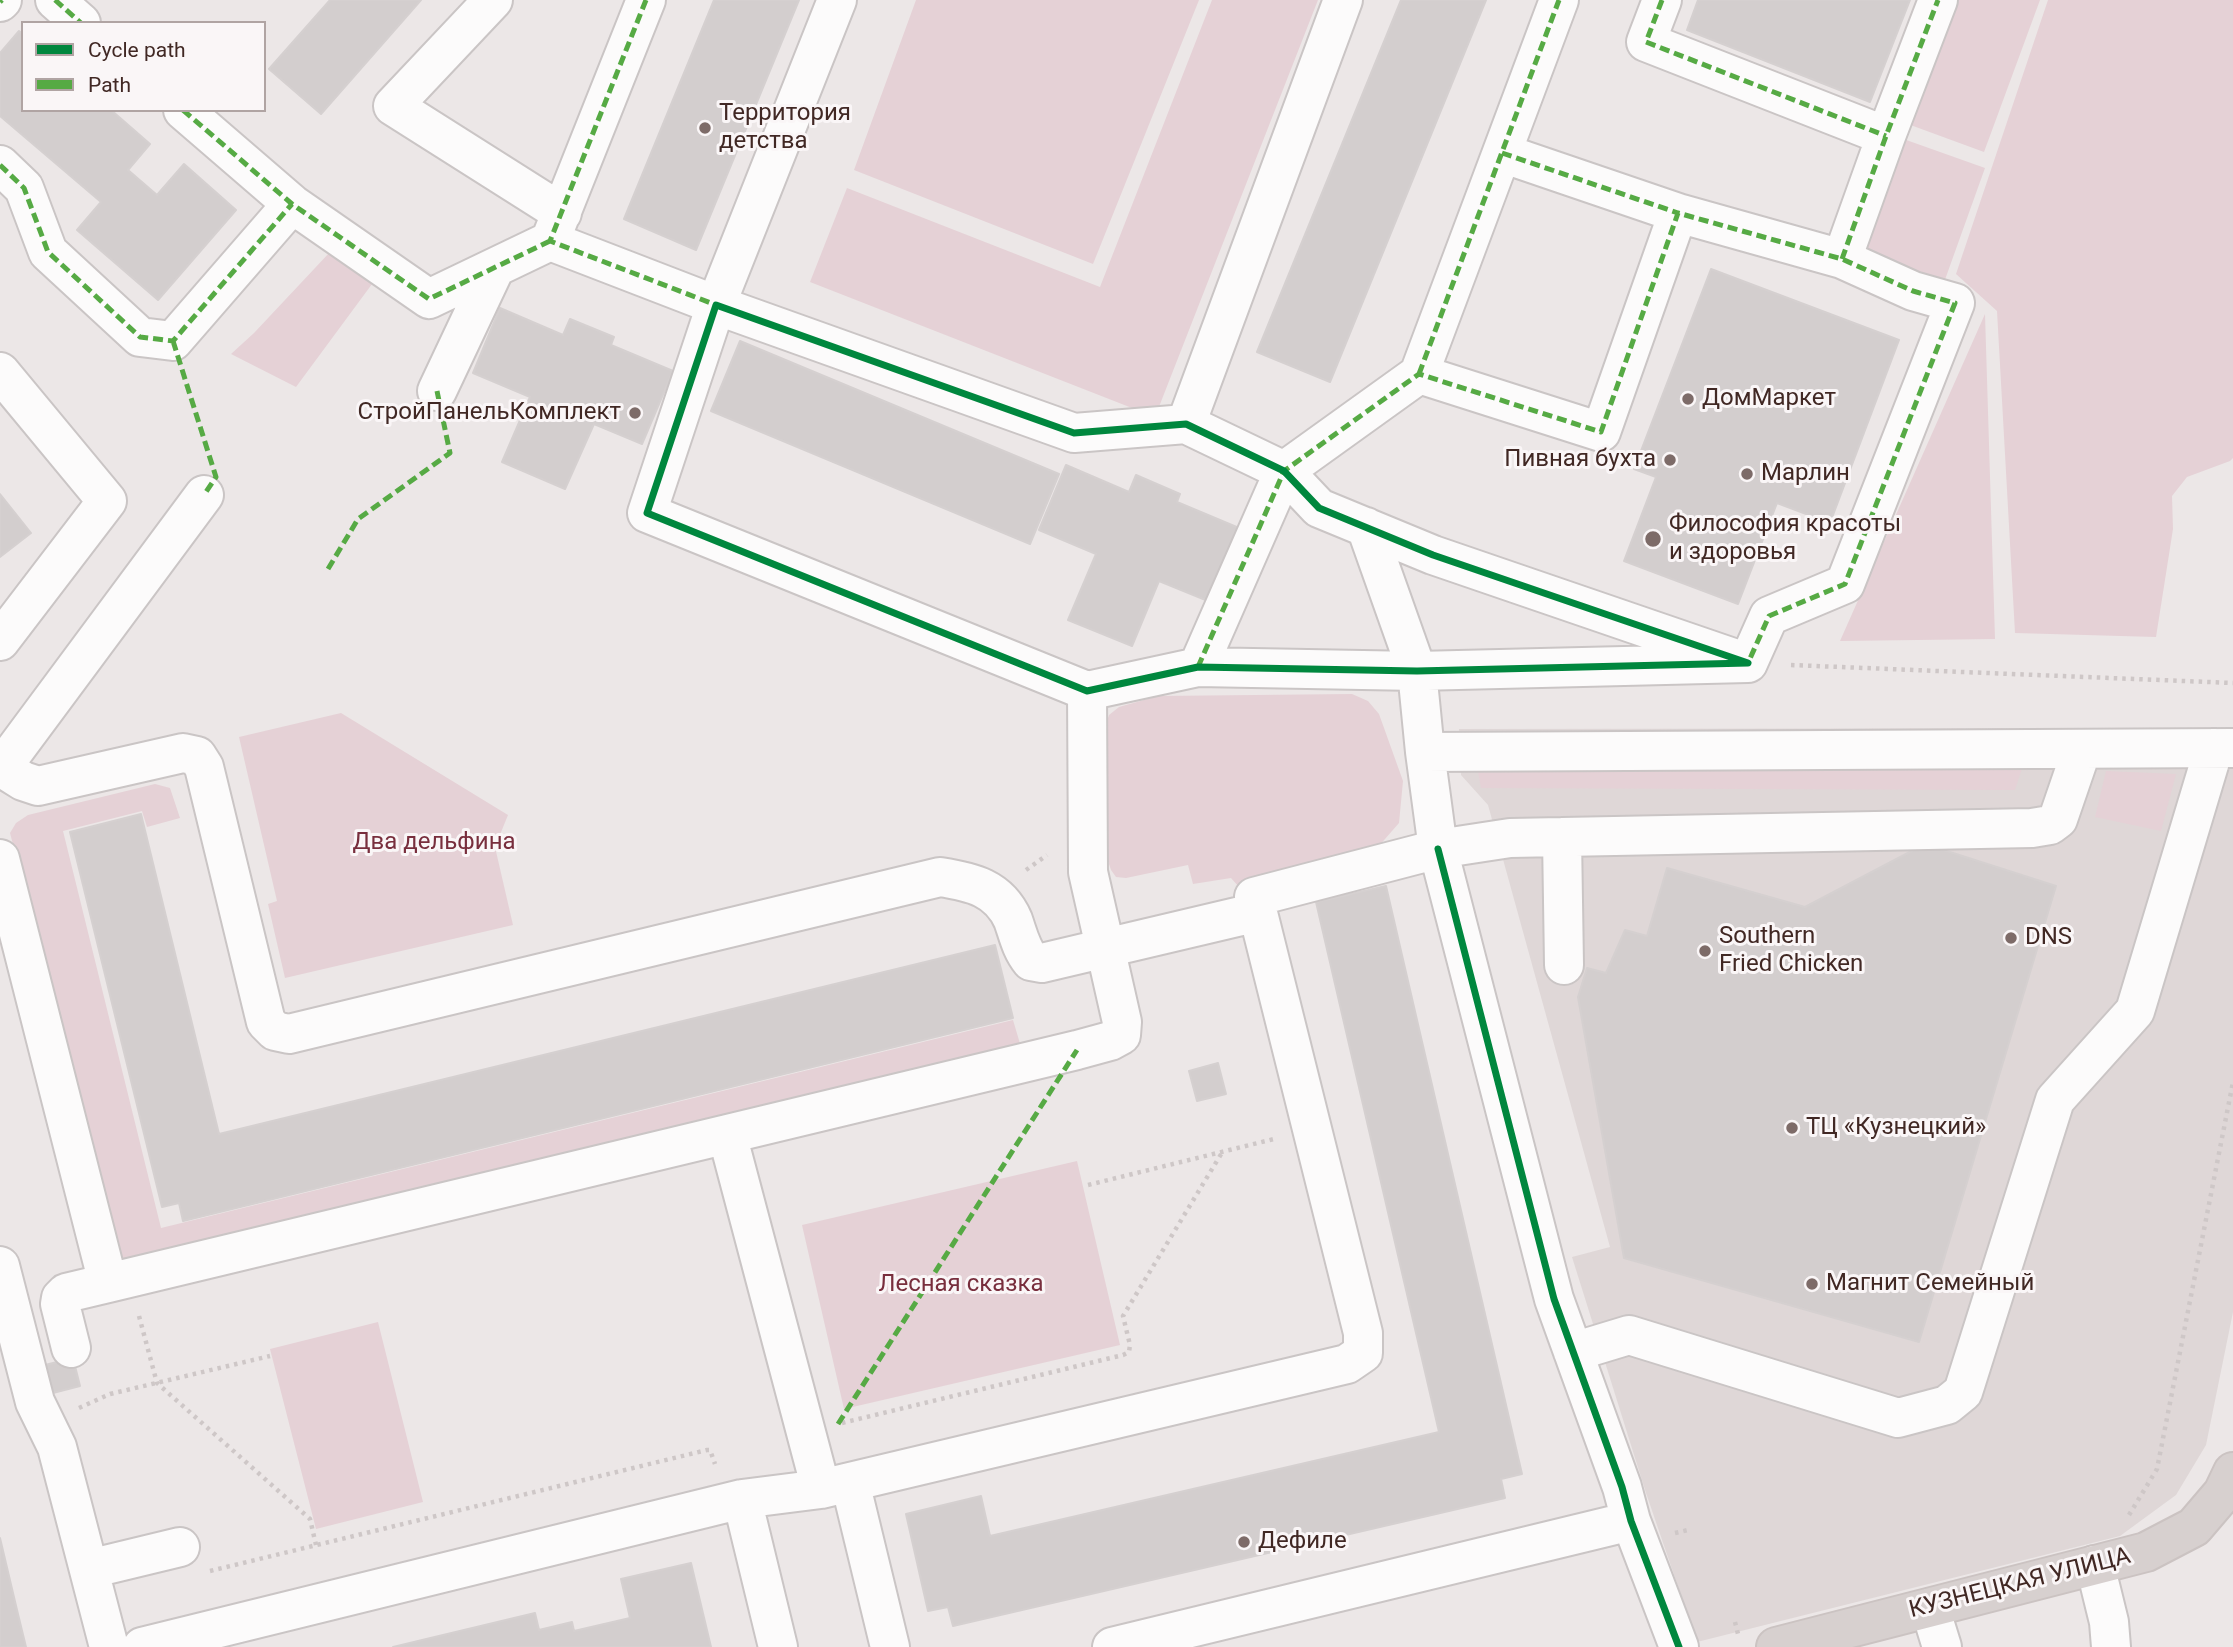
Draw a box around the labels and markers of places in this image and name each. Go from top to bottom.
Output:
place label: Территория детства [719,100,851,156]
marker: Территория детства [697,120,713,136]
place label: ДомМаркет [1702,385,1836,413]
marker: ДомМаркет [1680,391,1696,407]
place label: СтройПанельКомплект [358,399,621,427]
marker: СтройПанельКомплект [627,405,643,421]
place label: Пивная бухта [1504,446,1656,474]
marker: Пивная бухта [1662,452,1678,468]
place label: Марлин [1761,460,1850,488]
marker: Марлин [1739,466,1755,482]
place label: Философия красоты и здоровья [1669,511,1901,567]
marker: Философия красоты и здоровья [1643,529,1663,549]
place label: Southern Fried Chicken [1719,923,1863,979]
place label: DNS [2025,924,2072,952]
marker: DNS [2003,930,2019,946]
marker: Southern Fried Chicken [1697,943,1713,959]
place label: ТЦ «Кузнецкий» [1806,1114,1986,1142]
marker: ТЦ «Кузнецкий» [1784,1120,1800,1136]
place label: Магнит Семейный [1826,1270,2034,1298]
marker: Магнит Семейный [1804,1276,1820,1292]
place label: Дефиле [1258,1528,1347,1556]
marker: Дефиле [1236,1534,1252,1550]

